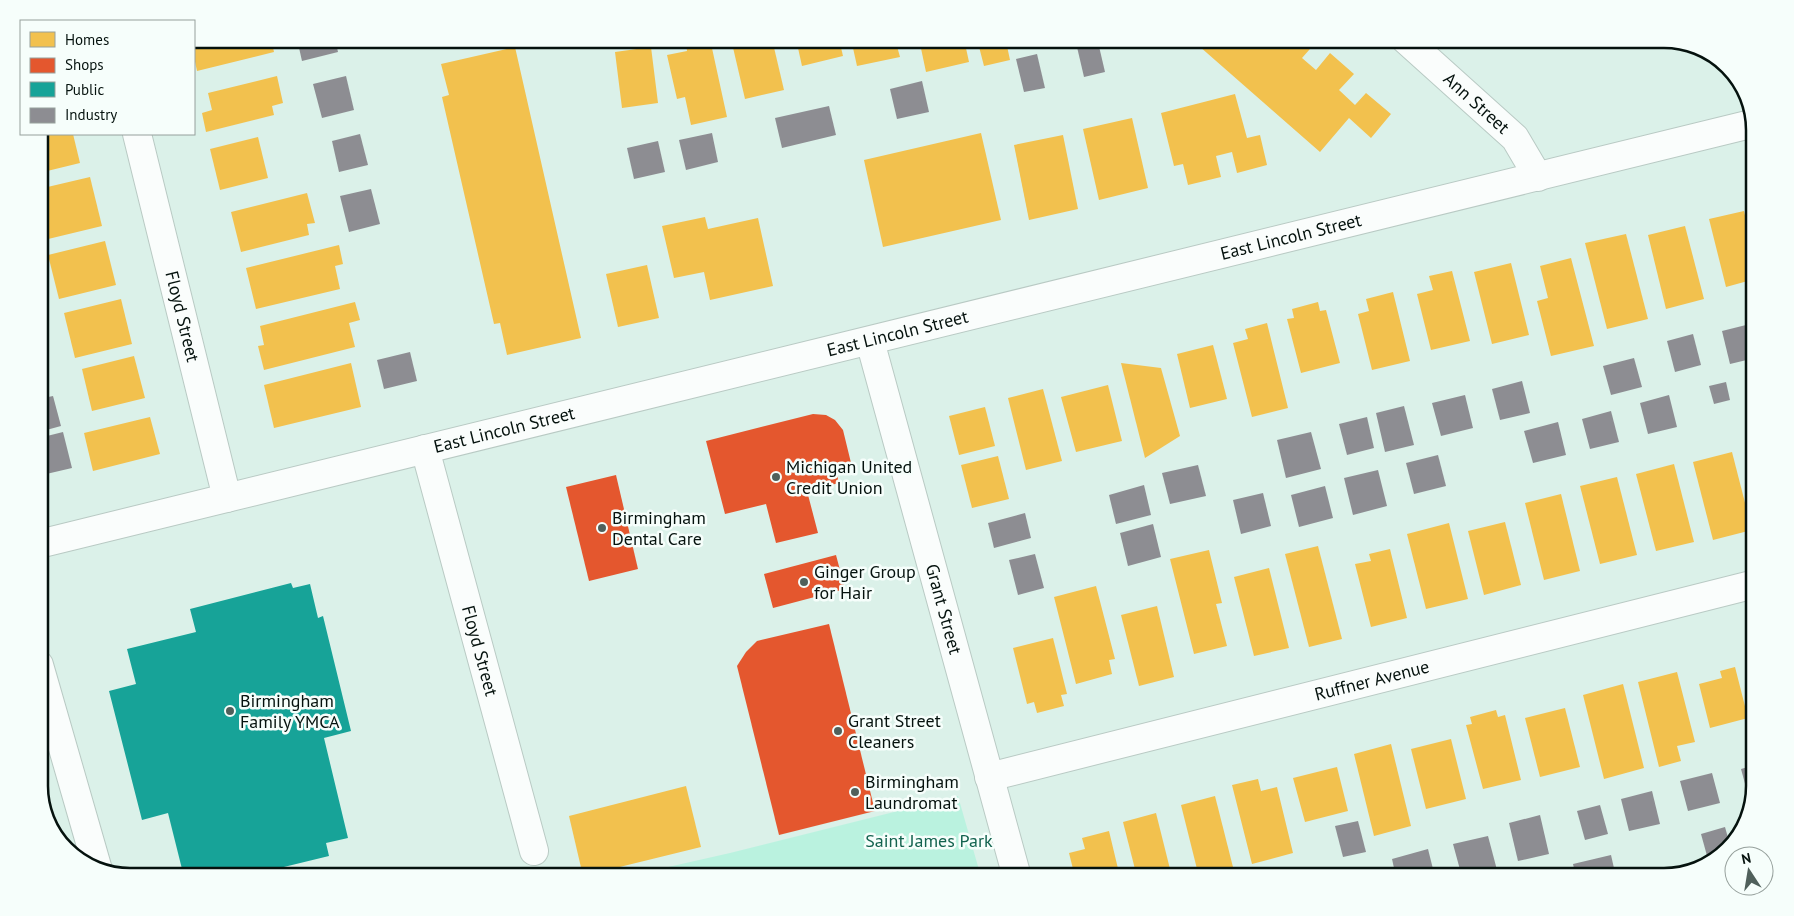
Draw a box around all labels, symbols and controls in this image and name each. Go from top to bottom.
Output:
legend [20,20,195,135]
text: Homes [65,30,109,49]
text: Shops [65,55,104,74]
street label: Ann Street [1439,67,1515,139]
text: Public [65,80,104,99]
text: Industry [65,105,117,124]
street label: East Lincoln Street [1218,208,1364,265]
street label: Floyd Street [160,269,205,364]
street label: East Lincoln Street [825,305,970,361]
street label: East Lincoln Street [431,401,577,458]
place label: Michigan United Credit Union [786,455,912,499]
marker: Michigan United Credit Union [770,471,782,483]
place label: Birmingham Dental Care [612,506,706,550]
marker: Birmingham Dental Care [596,522,608,534]
place label: Ginger Group for Hair [814,560,916,604]
street label: Grant Street [921,561,967,657]
marker: Ginger Group for Hair [798,576,810,588]
street label: Floyd Street [457,603,503,698]
street label: Ruffner Avenue [1312,655,1432,705]
place label: Birmingham Family YMCA [240,689,340,733]
marker: Birmingham Family YMCA [224,705,236,717]
place label: Grant Street Cleaners [848,709,941,753]
marker: Grant Street Cleaners [832,725,844,737]
place label: Birmingham Laundromat [865,770,959,814]
marker: Birmingham Laundromat [849,786,861,798]
park label: Saint James Park [865,829,993,852]
north arrow [1724,846,1774,896]
text: N [1740,849,1753,868]

